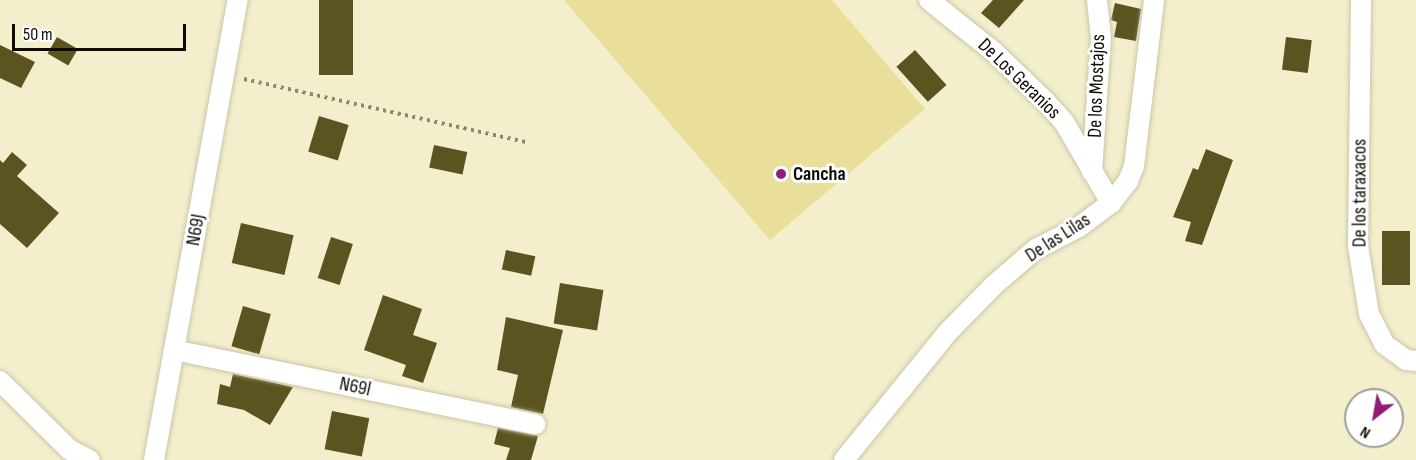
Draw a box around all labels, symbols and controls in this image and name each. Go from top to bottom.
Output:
scale bar [15,12,189,50]
text: 50 m [23,24,53,45]
street label: De Los Geranios [973,34,1065,124]
street label: De los Mostajos [1083,34,1111,138]
street label: De los taraxacos [1348,139,1372,247]
place label: Cancha [793,162,846,186]
marker: Cancha [774,167,788,181]
street label: De las Lilas [1021,208,1095,268]
street label: N69J [181,212,211,248]
street label: N69l [337,372,373,402]
north arrow [1344,388,1404,448]
text: N [1357,422,1374,442]

